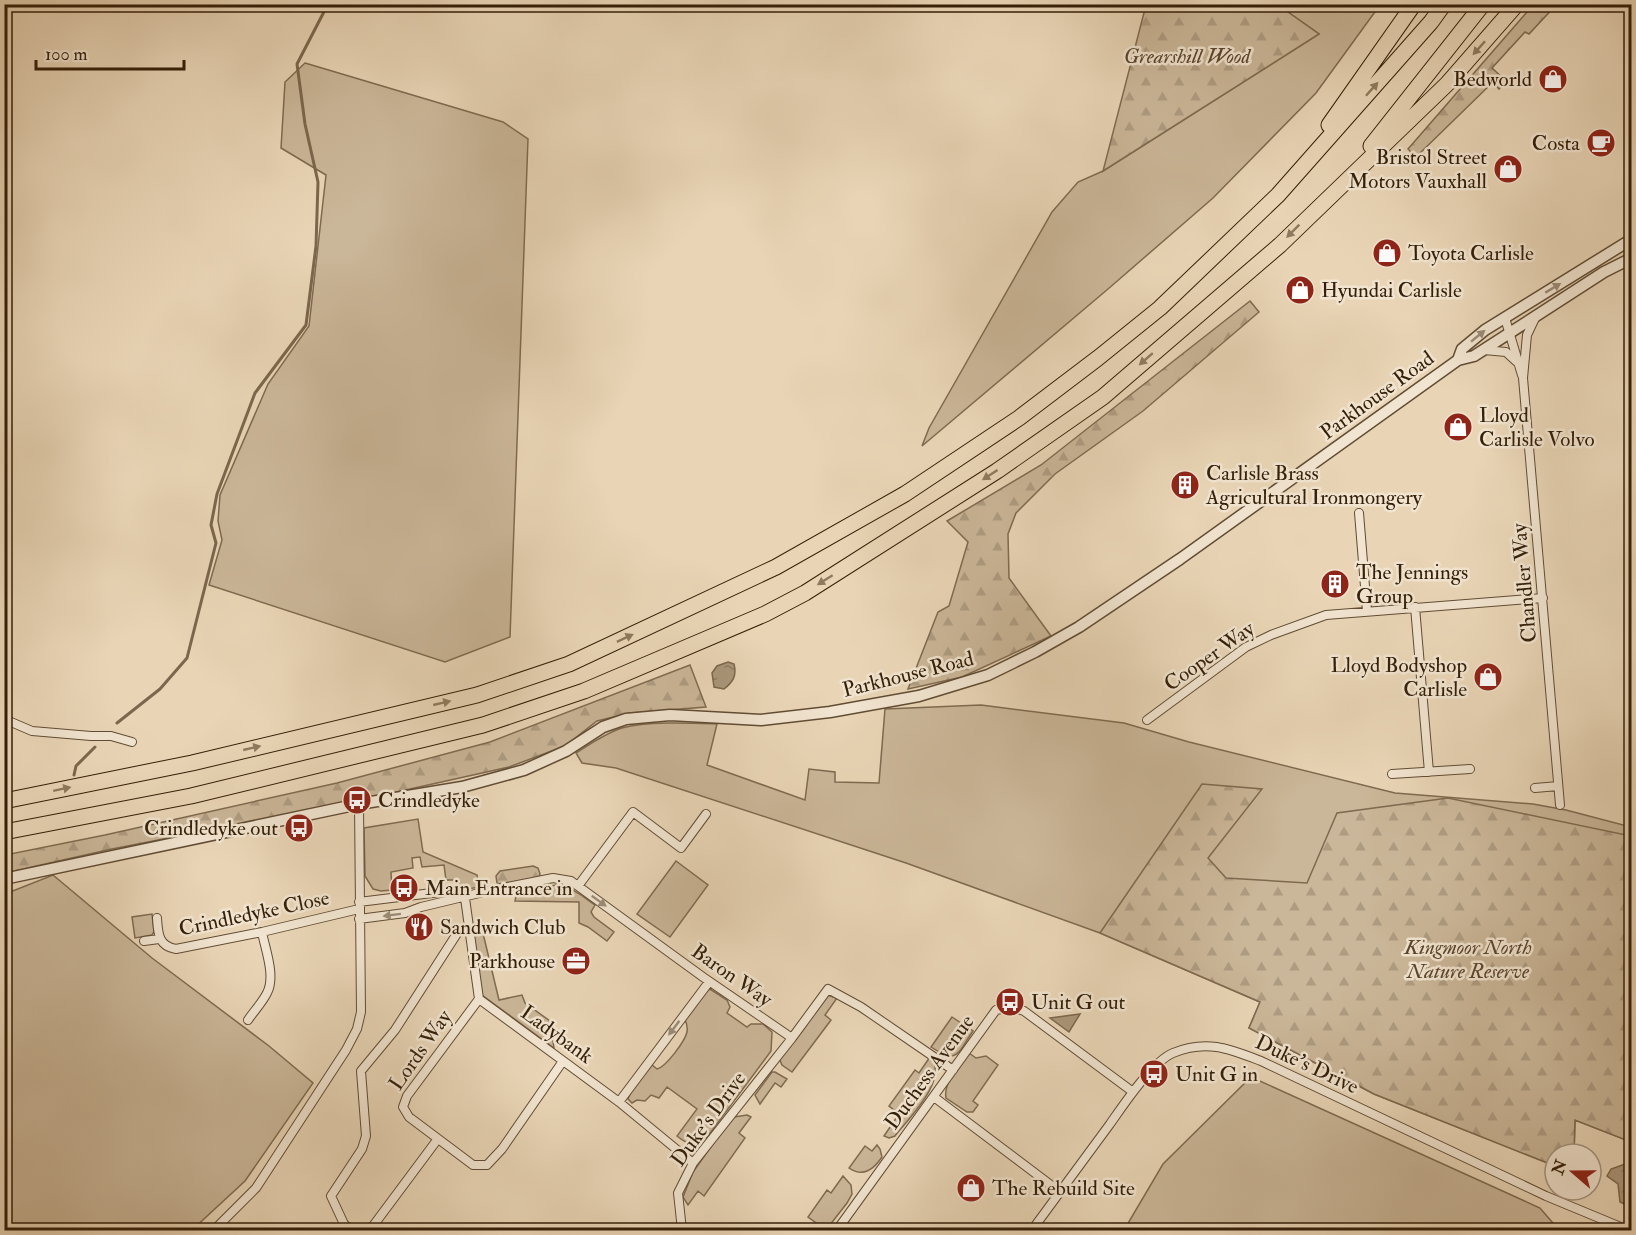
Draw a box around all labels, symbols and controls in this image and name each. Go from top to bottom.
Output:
scale bar [36,33,184,71]
one-way arrow [1472,40,1485,56]
text: 100 m [45,43,88,66]
park label: Grearshill Wood [1124,43,1251,70]
shop icon: Bedworld [1537,63,1569,95]
place label: Bedworld [1453,66,1533,93]
one-way arrow [1365,82,1378,97]
cafe icon: Costa [1585,127,1617,159]
place label: Costa [1532,130,1580,157]
place label: Bristol Street Motors Vauxhall [1348,144,1488,195]
shop icon: Bristol Street Motors Vauxhall [1492,153,1524,185]
one-way arrow [1287,224,1301,238]
shop icon: Toyota Carlisle [1371,237,1403,269]
place label: Toyota Carlisle [1408,240,1534,267]
shop icon: Hyundai Carlisle [1284,274,1316,306]
place label: Hyundai Carlisle [1321,277,1462,304]
one-way arrow [1545,282,1561,293]
one-way arrow [1470,330,1486,343]
street label: Parkhouse Road [1315,345,1440,446]
one-way arrow [1139,352,1154,365]
place label: Lloyd Carlisle Volvo [1479,402,1595,453]
shop icon: Lloyd Carlisle Volvo [1442,411,1474,443]
place label: Carlisle Brass Agricultural Ironmongery [1205,460,1423,511]
building icon: Carlisle Brass Agricultural Ironmongery [1169,469,1201,501]
one-way arrow [982,470,998,481]
street label: Chandler Way [1506,521,1543,644]
place label: The Jennings Group [1356,559,1468,610]
building icon: The Jennings Group [1319,568,1351,600]
one-way arrow [817,574,833,585]
street label: Cooper Way [1159,615,1260,697]
one-way arrow [617,633,634,642]
street label: Parkhouse Road [840,645,977,704]
place label: Lloyd Bodyshop Carlisle [1330,652,1467,703]
shop icon: Lloyd Bodyshop Carlisle [1472,661,1504,693]
one-way arrow [433,698,452,707]
one-way arrow [243,743,262,753]
one-way arrow [53,784,72,793]
bus stop icon: Crindledyke [341,784,373,816]
place label: Crindledyke [378,787,480,814]
bus stop icon: Crindledyke out [283,812,315,844]
place label: Crindledyke out [144,815,278,842]
bus stop icon: Main Entrance in [388,872,420,904]
place label: Main Entrance in [425,875,573,902]
street label: Crindledyke Close [176,884,332,943]
one-way arrow [590,895,606,907]
one-way arrow [383,910,402,919]
restaurant icon: Sandwich Club [403,911,435,943]
place label: Sandwich Club [440,914,565,941]
park label: Kingmoor North Nature Reserve [1403,934,1532,985]
street label: Baron Way [686,938,778,1013]
office icon: Parkhouse [560,945,592,977]
place label: Parkhouse [469,948,555,975]
bus stop icon: Unit G out [994,986,1026,1018]
place label: Unit G out [1031,989,1126,1016]
street label: Ladybank [515,999,598,1070]
street label: Lords Way [383,1004,458,1096]
street label: Duchess Avenue [879,1009,980,1135]
one-way arrow [668,1020,680,1036]
street label: Duke's Drive [1251,1029,1363,1100]
bus stop icon: Unit G in [1138,1058,1170,1090]
place label: Unit G in [1175,1061,1258,1088]
street label: Duke's Drive [665,1066,752,1172]
north arrow [1543,1142,1603,1202]
text: N [1548,1156,1572,1178]
shop icon: The Rebuild Site [955,1172,987,1204]
place label: The Rebuild Site [992,1175,1135,1202]

